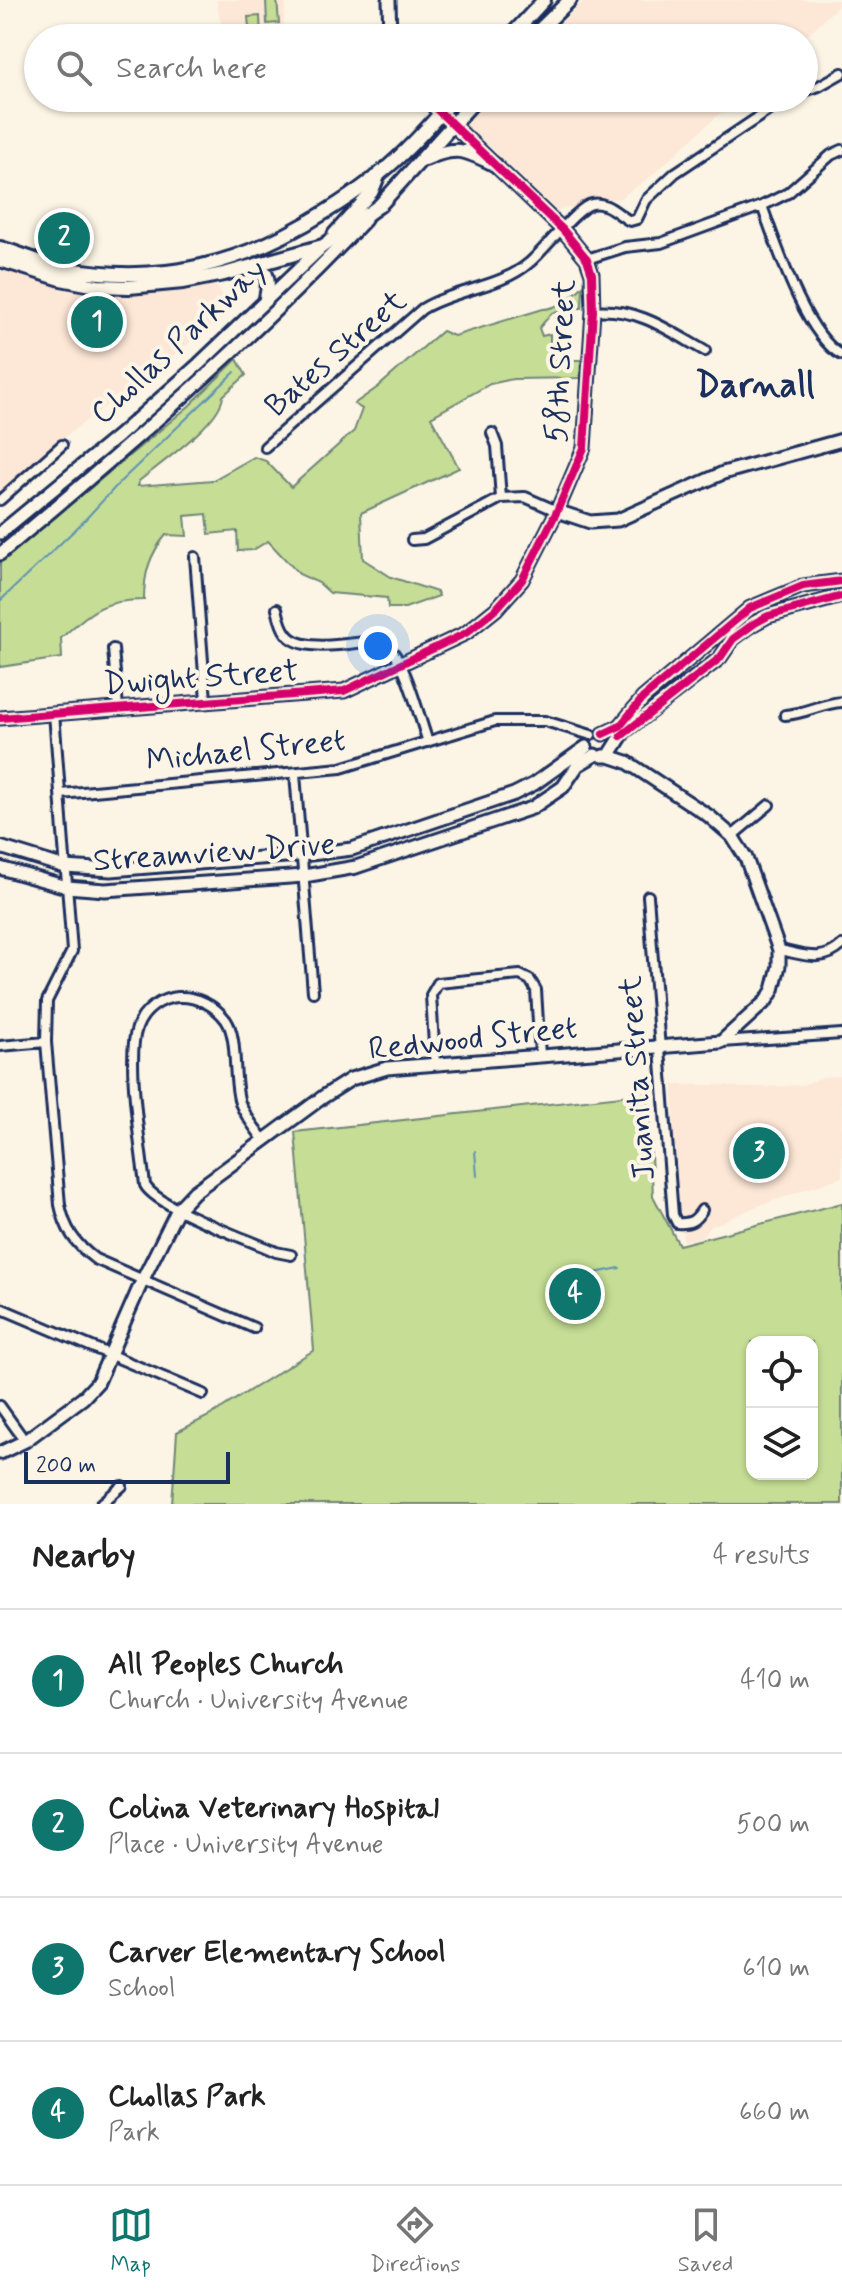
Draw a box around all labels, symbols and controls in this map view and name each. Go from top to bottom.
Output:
search box [24,24,818,112]
icon: search [52,46,96,90]
text: Search here [116,49,267,88]
pin: 2 [38,208,90,268]
street label: Chollas Parkway [82,250,276,434]
street label: 58th Street [536,278,586,444]
street label: Bates Street [256,281,416,427]
pin: 1 [71,292,123,352]
district label: Darnall [695,363,815,410]
your location [358,626,398,666]
street label: Dwight Street [102,650,300,708]
street label: Michael Street [144,720,348,782]
street label: Streamview Drive [92,824,336,882]
street label: Juanita Street [610,974,666,1182]
street label: Redwood Street [367,1007,580,1071]
pin: 3 [733,1123,785,1183]
pin: 4 [549,1264,601,1324]
map controls [746,1336,818,1480]
button: locate [746,1336,818,1408]
button: layers [746,1408,818,1480]
scale bar [24,1448,230,1484]
text: 200 m [36,1452,96,1480]
text: Nearby [32,1534,136,1579]
text: 4 results [713,1539,810,1573]
text: All Peoples Church [108,1645,344,1684]
text: 1 [52,1664,64,1698]
text: 410 m [740,1664,810,1698]
text: Church · University Avenue [108,1684,408,1718]
text: Colina Veterinary Hospital [108,1789,439,1828]
text: 2 [52,1808,64,1842]
text: 500 m [736,1808,810,1842]
text: Place · University Avenue [108,1828,383,1862]
text: Carver Elementary School [108,1933,446,1972]
text: 3 [52,1952,64,1986]
text: 610 m [742,1952,810,1986]
text: School [108,1972,175,2006]
text: Chollas Park [108,2077,266,2116]
text: 4 [50,2096,66,2130]
text: 660 m [739,2096,810,2130]
text: Park [108,2116,160,2150]
tab: Map [109,2203,153,2279]
tab: Directions [370,2203,460,2279]
tab: Saved [678,2203,733,2279]

